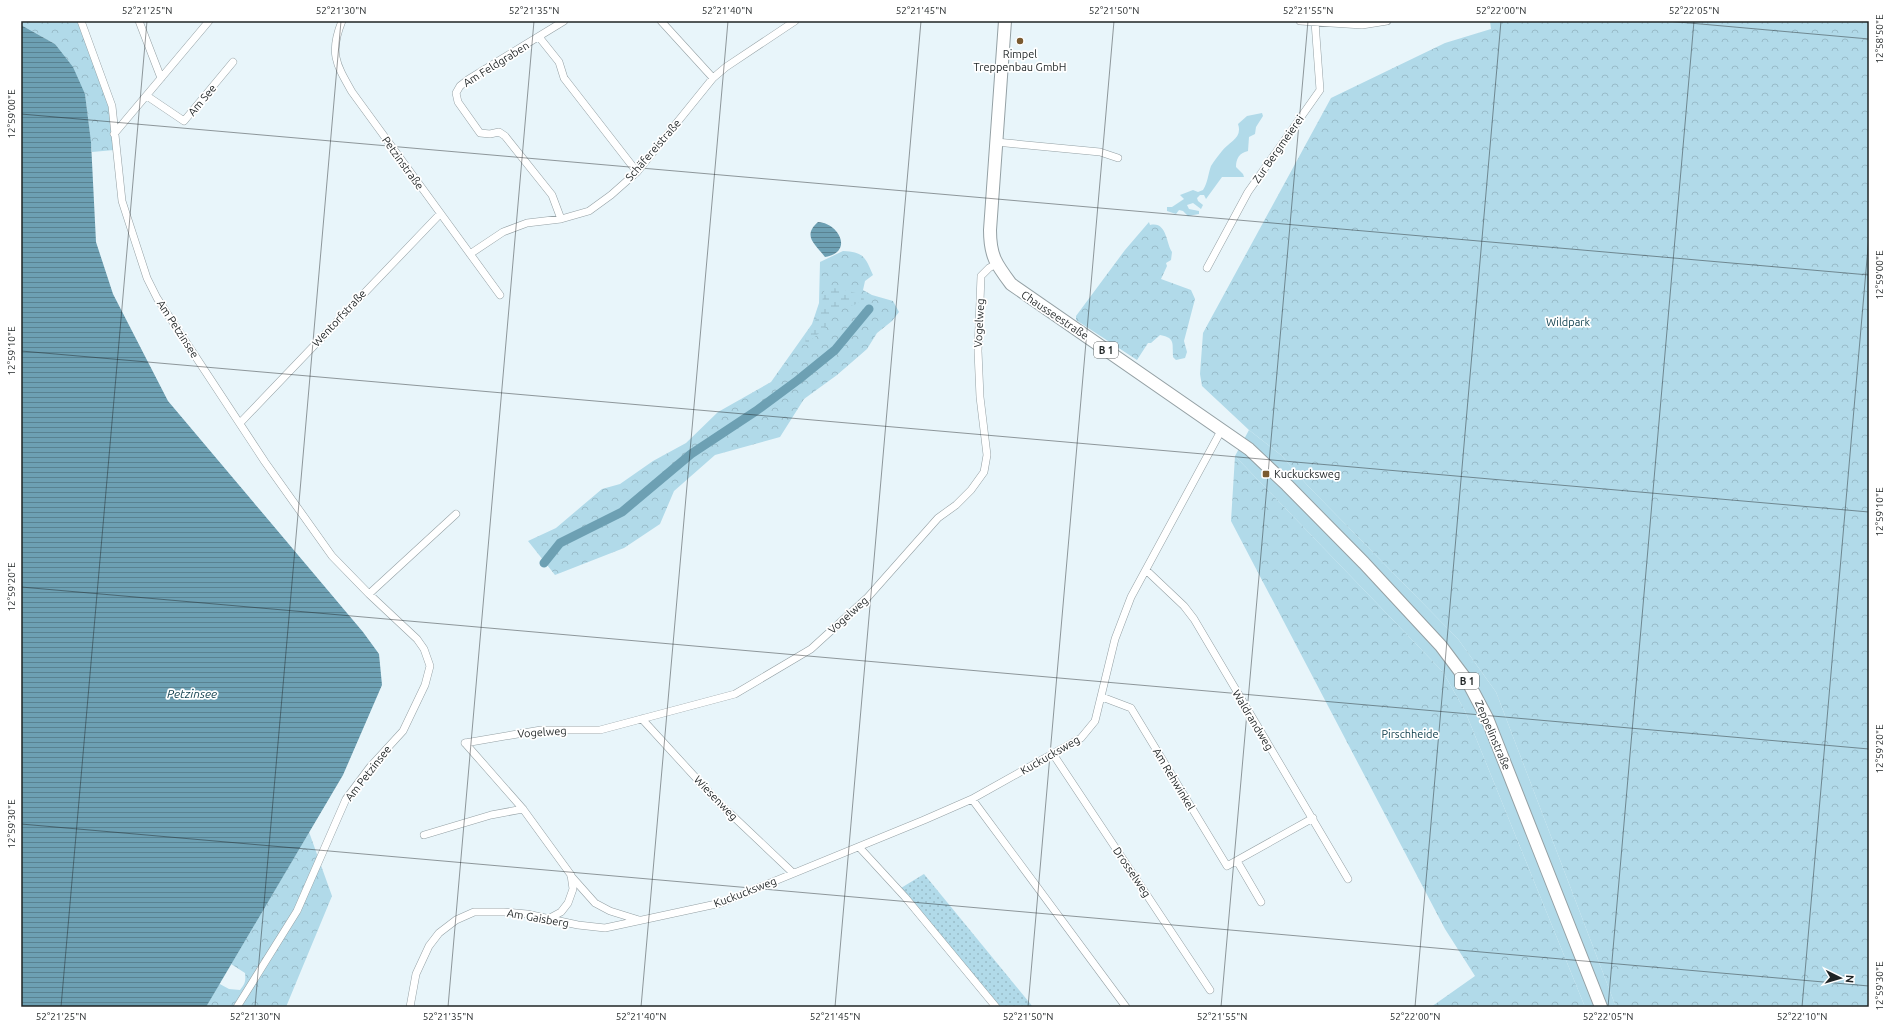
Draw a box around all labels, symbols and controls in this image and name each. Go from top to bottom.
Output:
text: 52°21'25"N [122,5,172,16]
text: 52°21'30"N [316,5,366,16]
text: 52°21'35"N [509,5,559,16]
text: 52°21'40"N [702,5,752,16]
text: 52°21'45"N [896,5,946,16]
text: 52°21'50"N [1089,5,1139,16]
text: 52°21'55"N [1283,5,1333,16]
text: 52°22'00"N [1476,5,1526,16]
text: 52°22'05"N [1669,5,1719,16]
text: 12°58'50"E [1874,14,1885,64]
marker: Rimpel Treppenbau GmbH [1015,36,1025,46]
street label: Am Feldgraben [461,39,531,89]
place label: Rimpel Treppenbau GmbH [974,48,1066,73]
street label: Am See [185,82,219,118]
text: 12°59'00"E [6,89,17,139]
street label: Zur Bergmeierei [1250,113,1306,185]
street label: Schäfereistraße [623,117,683,183]
street label: Petzinstraße [380,134,426,192]
text: 12°59'00"E [1874,250,1885,300]
street label: Wentorfstraße [310,287,368,349]
street label: Chausseestraße [1019,288,1091,342]
street label: Am Petzinsee [155,298,201,360]
street label: Vogelweg [972,298,986,348]
park label: Wildpark [1546,316,1591,328]
text: 12°59'10"E [6,326,17,376]
road number: B 1 [1094,342,1118,358]
place label: Kuckucksweg [1274,468,1340,480]
marker: Kuckucksweg [1261,469,1271,479]
text: 12°59'10"E [1874,487,1885,537]
text: 12°59'20"E [6,562,17,612]
street label: Vogelweg [826,594,870,636]
road number: B 1 [1455,673,1479,689]
water label: Petzinsee [167,687,217,700]
street label: Waldrandweg [1230,688,1276,752]
street label: Zeppelinstraße [1473,698,1513,772]
street label: Vogelweg [517,724,567,740]
text: 12°59'20"E [1874,724,1885,774]
park label: Pirschheide [1381,728,1439,740]
street label: Kuckucksweg [1018,733,1082,777]
street label: Am Petzinsee [343,743,393,803]
street label: Am Rehwinkel [1151,746,1197,812]
street label: Wiesenweg [692,773,740,823]
text: 12°59'30"E [6,799,17,849]
street label: Drosselweg [1111,845,1153,899]
street label: Kuckucksweg [712,875,778,909]
street label: Am Gaisberg [506,907,570,929]
north arrow [1820,958,1860,998]
text: 12°59'30"E [1874,961,1885,1011]
text: N [1844,974,1856,983]
text: 52°21'25"N [36,1011,86,1022]
text: 52°21'30"N [230,1011,280,1022]
text: 52°21'35"N [423,1011,473,1022]
text: 52°21'40"N [616,1011,666,1022]
text: 52°21'45"N [810,1011,860,1022]
text: 52°21'50"N [1003,1011,1053,1022]
text: 52°21'55"N [1197,1011,1247,1022]
text: 52°22'00"N [1390,1011,1440,1022]
text: 52°22'05"N [1583,1011,1633,1022]
text: 52°22'10"N [1777,1011,1827,1022]

